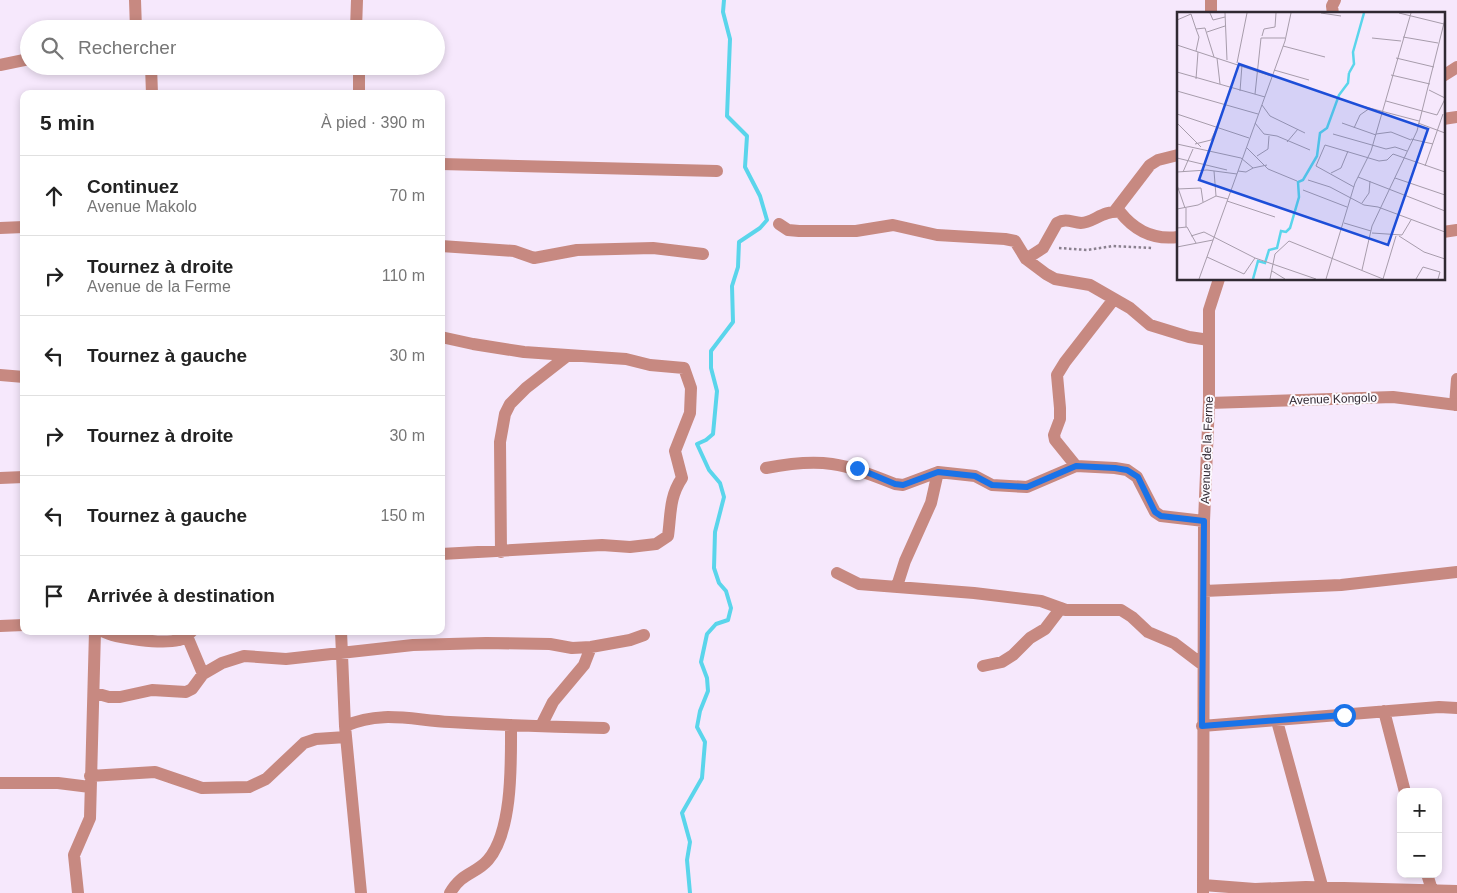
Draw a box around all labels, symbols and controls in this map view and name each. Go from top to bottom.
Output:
inset map [1177,12,1444,280]
search box [20,20,445,75]
icon: search [38,34,66,62]
text: Rechercher [78,37,176,58]
text: 5 min [40,111,95,134]
text: À pied · 390 m [321,114,425,131]
text: Continuez [87,176,179,197]
icon: ahead [40,182,68,210]
text: 70 m [389,187,425,204]
text: Avenue Makolo [87,198,197,215]
text: Tournez à droite [87,256,233,277]
icon: right [40,262,68,290]
text: 110 m [382,267,425,284]
text: Avenue de la Ferme [87,278,231,295]
icon: left [40,342,68,370]
text: Tournez à gauche [87,345,247,366]
text: 30 m [389,347,425,364]
street label: Avenue Kongolo [1289,390,1377,408]
street label: Avenue de la Ferme [1198,396,1216,504]
icon: right [40,422,68,450]
text: Tournez à droite [87,425,233,446]
text: 30 m [389,427,425,444]
route end [846,457,869,480]
icon: left [40,502,68,530]
text: Tournez à gauche [87,505,247,526]
text: 150 m [381,507,425,524]
icon: arrive [40,582,68,610]
text: Arrivée à destination [87,585,275,606]
route start [1333,704,1356,727]
map controls [1397,788,1442,878]
button: + [1397,788,1442,833]
button: − [1397,833,1442,878]

